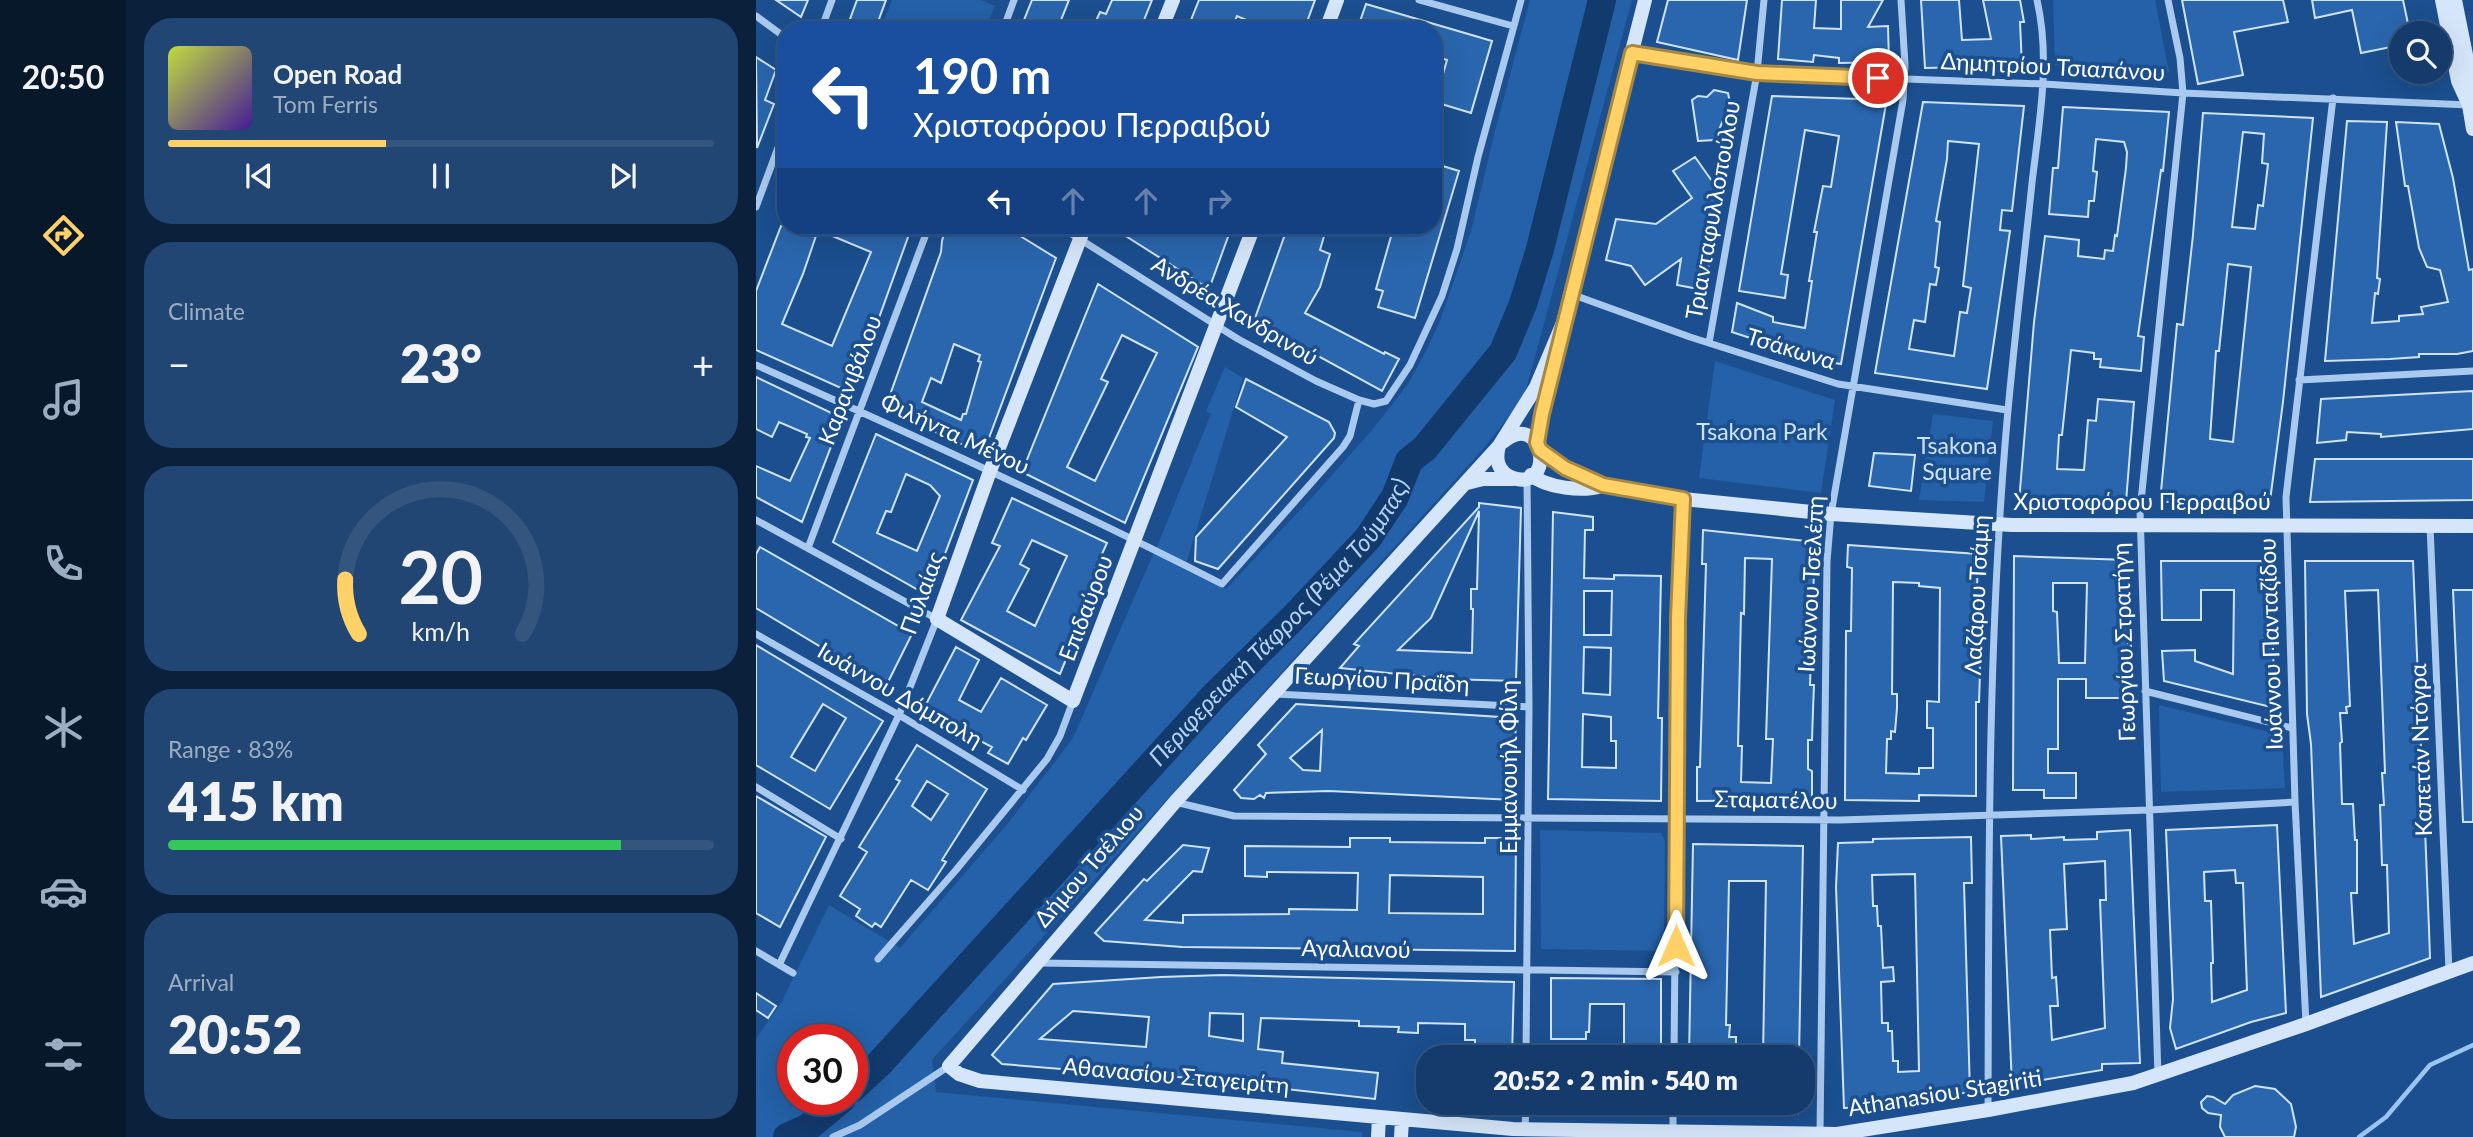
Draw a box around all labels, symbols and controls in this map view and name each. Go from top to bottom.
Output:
map controls [2389,21,2452,84]
button: search [2389,21,2452,84]
text: 190 m [913,46,1051,104]
street label: Δημητρίου Τσιαπάνου [1940,46,2166,86]
pin [1848,48,1908,108]
icon: left [798,49,889,140]
text: 20:50 [22,57,104,96]
text: Open Road [273,58,402,90]
icon: arrive [1859,59,1897,97]
text: Tom Ferris [273,90,378,118]
street label: Τριανταφυλλοπούλου [1679,98,1745,322]
text: Χριστοφόρου Περραιβού [913,105,1271,144]
icon: previous [240,157,278,195]
icon: pause [422,157,460,195]
icon: next [604,157,642,195]
icon: left [981,182,1019,220]
icon: ahead [1054,182,1092,220]
icon: ahead [1127,182,1165,220]
icon: right [1200,182,1238,220]
icon: directions [39,211,88,260]
street label: Ανδρέα Χανδρινού [1147,249,1324,371]
text: Climate [168,297,245,325]
street label: Καρανιβάλου [811,311,887,448]
street label: Τσάκωνα [1743,321,1840,375]
text: 23° [400,332,482,394]
text: − [168,341,190,387]
text: + [692,341,714,387]
icon: music [39,375,88,424]
street label: Φιλήντα Μένου [877,386,1034,480]
park label: Tsakona Park [1696,417,1828,445]
park label: Tsakona Square [1917,431,1997,485]
water label: Περιφερειακή Τάφρος (Ρέμα Τούμπας) [1142,474,1414,771]
street label: Χριστοφόρου Περραιβού [2013,487,2271,515]
street label: Ιωάννου Τσελέπη [1791,495,1829,673]
street label: Λαζάρου Τσάμη [1958,514,1994,676]
text: 20 [399,533,483,621]
street label: Ιωάννου Πανταζίδου [2252,538,2288,750]
icon: phone [39,539,88,588]
street label: Γεωργίου Στρατήγη [2106,542,2140,742]
street label: Πυλαίας [893,547,949,638]
street label: Επιδαύρου [1052,551,1118,664]
text: km/h [412,616,470,646]
street label: Ιωάννου Δόμπολη [813,636,988,753]
street label: Γεωργίου Πραΐδη [1294,660,1470,698]
street label: Καπετάν Ντόγρα [2403,663,2437,837]
street label: Εμμανουήλ Φίλη [1494,680,1522,854]
icon: climate [39,703,88,752]
text: Range · 83% [168,735,293,763]
text: 415 km [168,770,344,832]
street label: Σταματέλου [1714,784,1838,814]
street label: Δήμου Τσέλιου [1028,799,1149,932]
icon: car [39,867,88,916]
position arrow [1639,909,1713,983]
street label: Αγαλιανού [1301,933,1411,963]
text: Arrival [168,968,234,996]
text: 20:52 [168,1003,302,1065]
speed limit sign: 30 [777,1024,868,1115]
icon: filters [39,1030,88,1079]
street label: Αθανασίου Σταγειρίτη [1062,1051,1291,1099]
street label: Athanasiou Stagiriti [1846,1063,2044,1121]
text: 20:52 · 2 min · 540 m [1493,1064,1738,1096]

